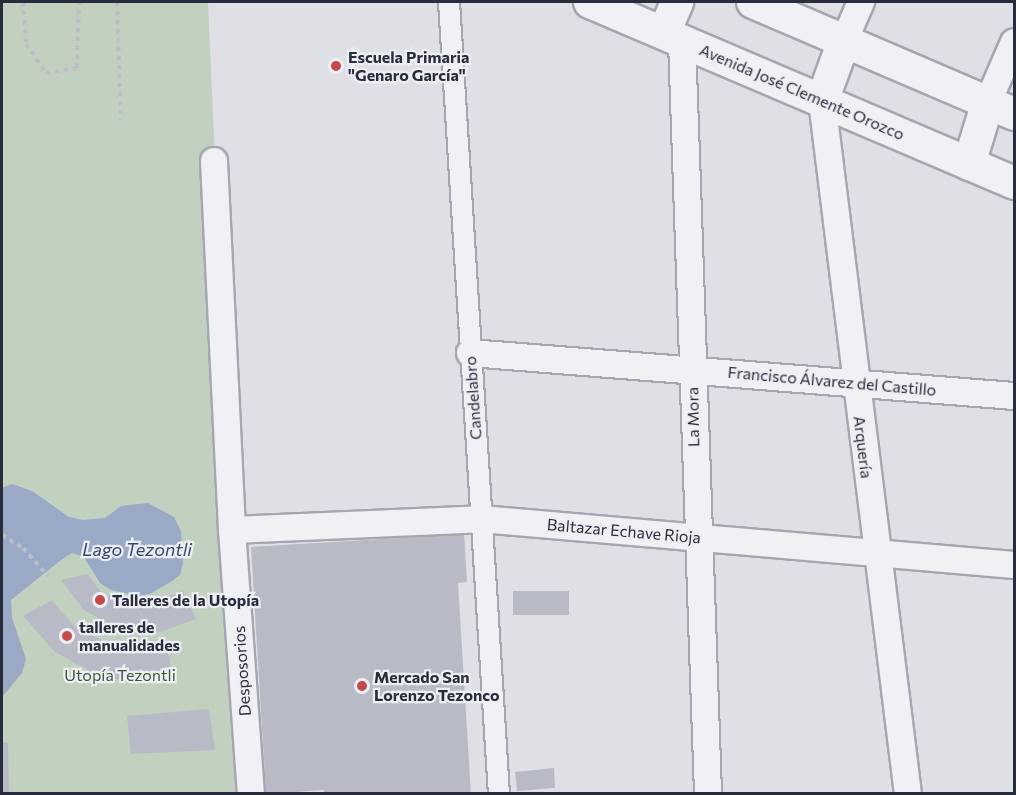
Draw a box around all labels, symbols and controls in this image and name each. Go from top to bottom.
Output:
street label: Avenida José Clemente Orozco [697,40,907,144]
place label: Escuela Primaria "Genaro García" [348,47,469,85]
marker: Escuela Primaria "Genaro García" [329,59,343,73]
street label: Candelabro [461,356,485,440]
street label: Francisco Álvarez del Castillo [727,362,937,400]
street label: La Mora [683,387,703,447]
street label: Arquería [850,415,876,479]
street label: Baltazar Echave Rioja [546,515,702,547]
water label: Lago Tezontli [82,538,192,560]
place label: Talleres de la Utopía [112,590,259,610]
marker: Talleres de la Utopía [93,593,107,607]
place label: talleres de manualidades [79,617,180,655]
street label: Desposorios [229,625,255,717]
marker: talleres de manualidades [60,629,74,643]
park label: Utopía Tezontli [64,665,176,685]
place label: Mercado San Lorenzo Tezonco [374,667,500,705]
marker: Mercado San Lorenzo Tezonco [355,679,369,693]

